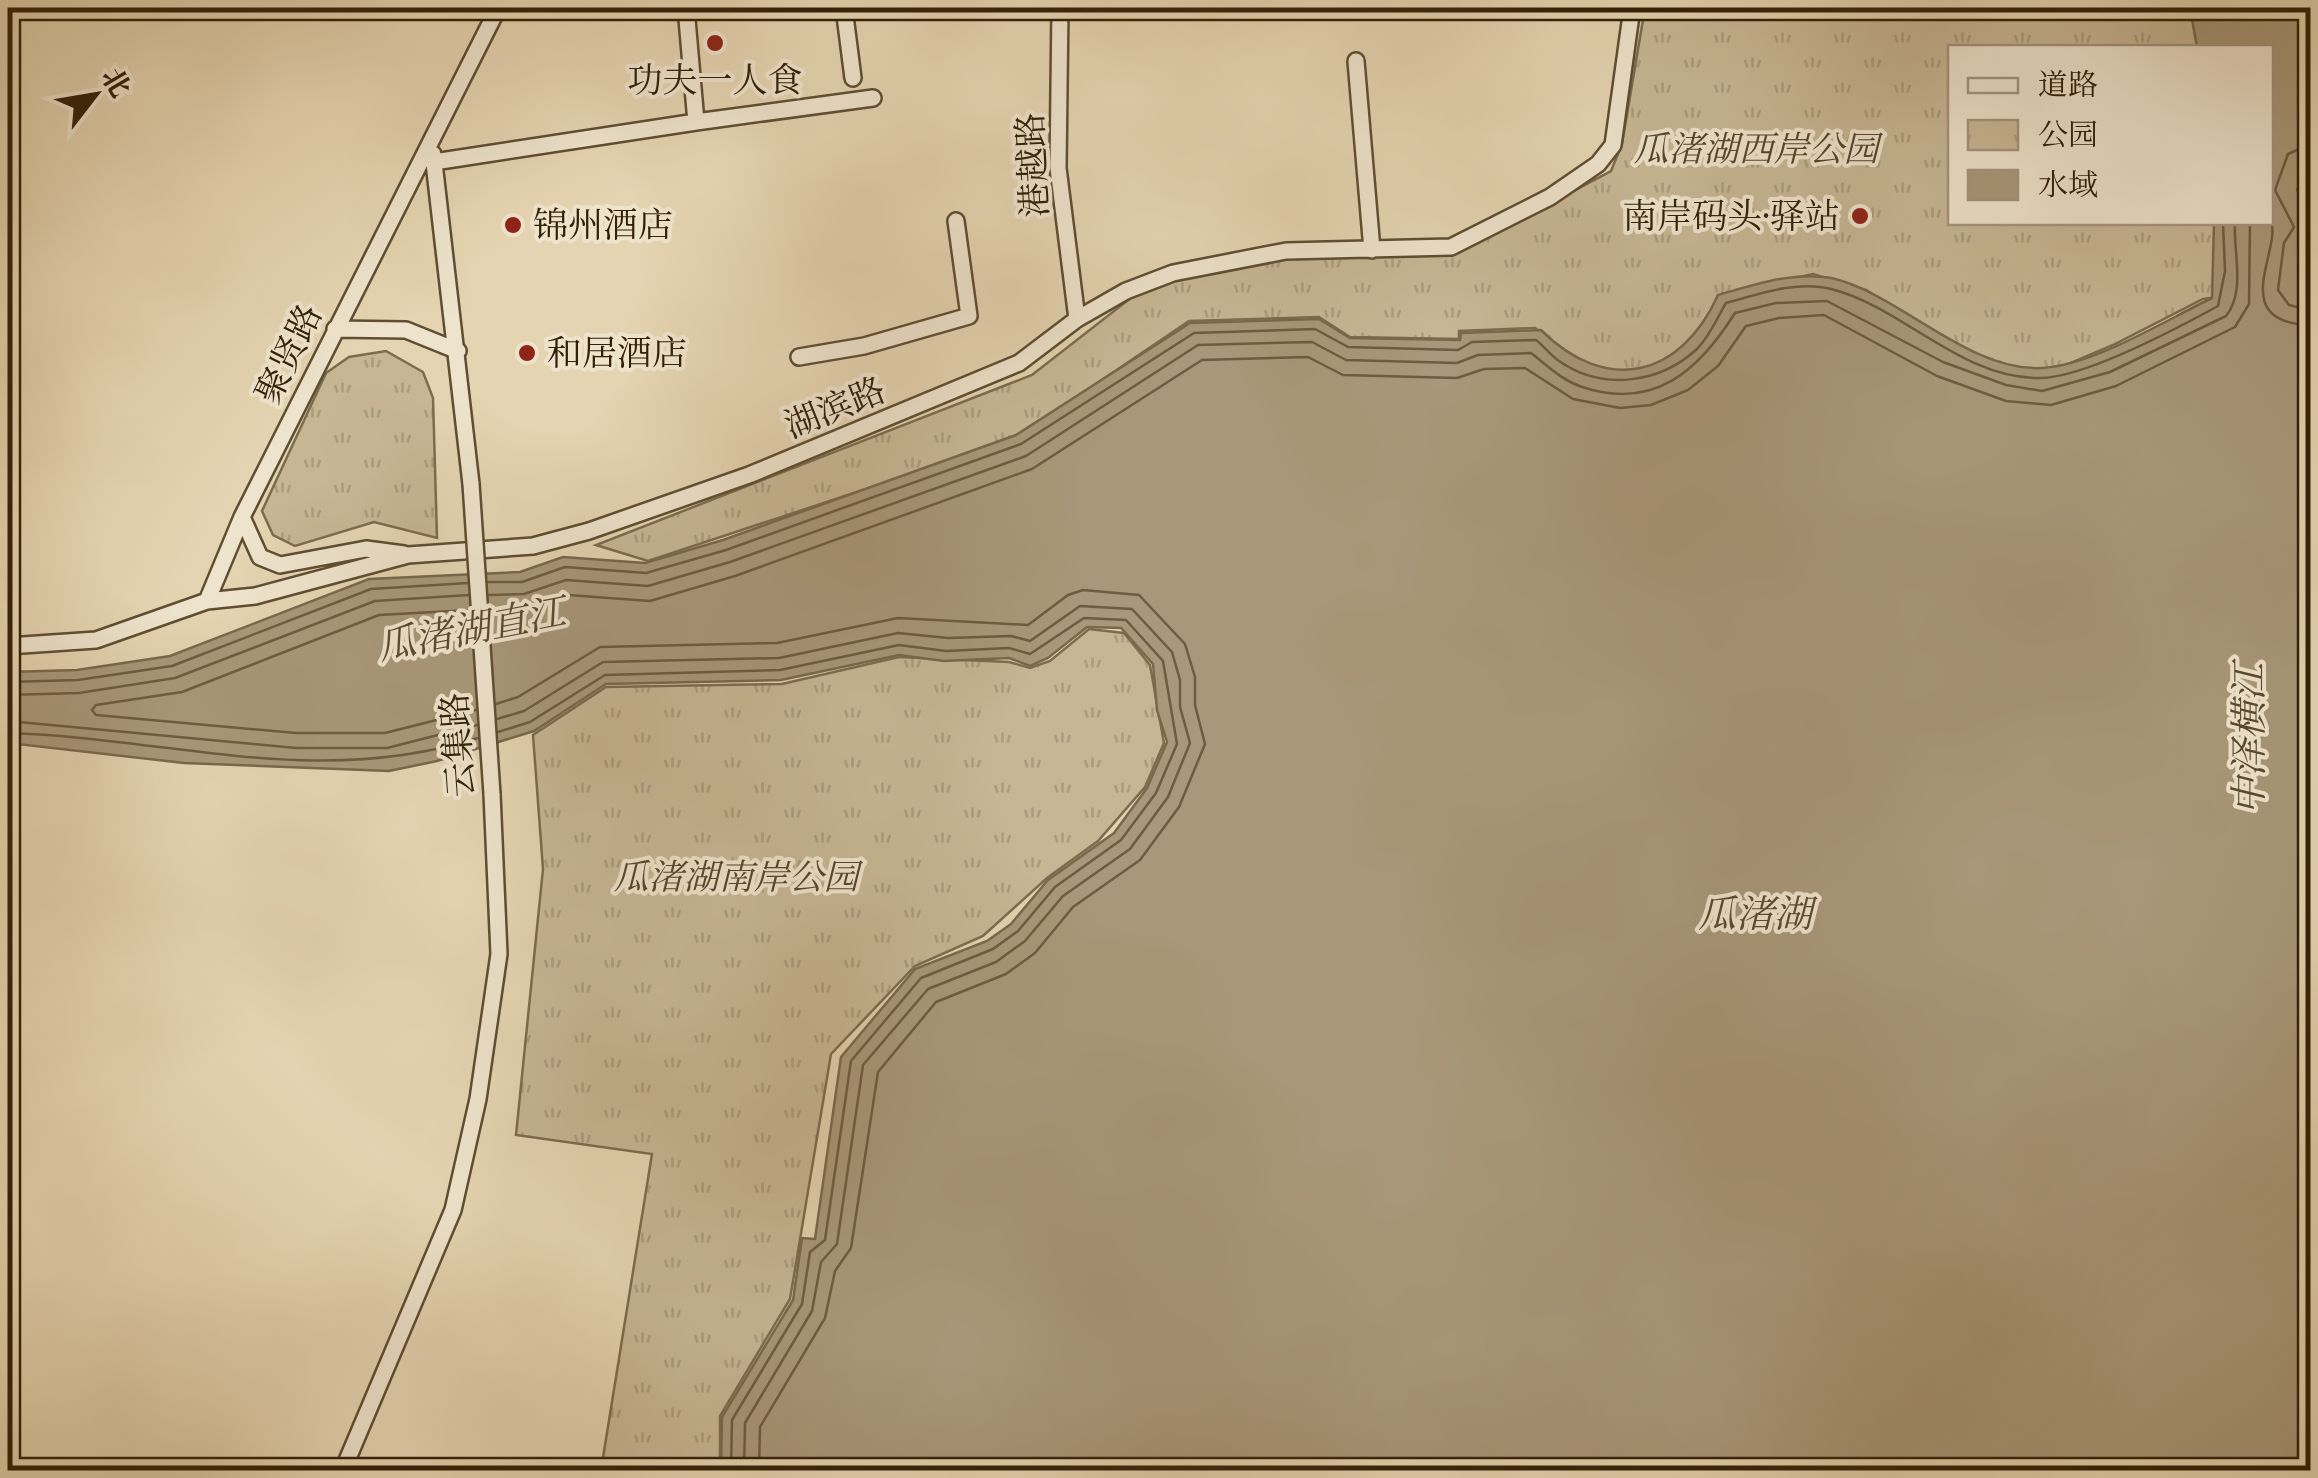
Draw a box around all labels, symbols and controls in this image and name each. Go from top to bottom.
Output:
marker: 功夫一人食 [704,32,726,54]
north arrow [45,45,145,145]
legend [1948,45,2273,225]
place label: 功夫一人食 [627,59,803,102]
text: 北 [94,61,138,103]
text: 道路 [2038,67,2098,103]
street label: 港越路 [1009,111,1057,219]
text: 公园 [2038,117,2098,153]
park label: 瓜渚湖西岸公园 [1633,128,1883,171]
text: 水域 [2038,167,2098,203]
place label: 南岸码头·驿站 [1622,195,1840,238]
place label: 锦州酒店 [533,204,673,247]
marker: 南岸码头·驿站 [1849,205,1871,227]
marker: 锦州酒店 [502,214,524,236]
street label: 聚贤路 [247,297,331,411]
place label: 和居酒店 [547,332,687,375]
marker: 和居酒店 [516,342,538,364]
street label: 湖滨路 [778,368,892,448]
water label: 瓜渚湖直江 [373,587,574,670]
water label: 中泽横江 [2226,658,2272,815]
street label: 云集路 [433,691,483,799]
park label: 瓜渚湖南岸公园 [613,856,863,899]
water label: 瓜渚湖 [1698,891,1818,937]

